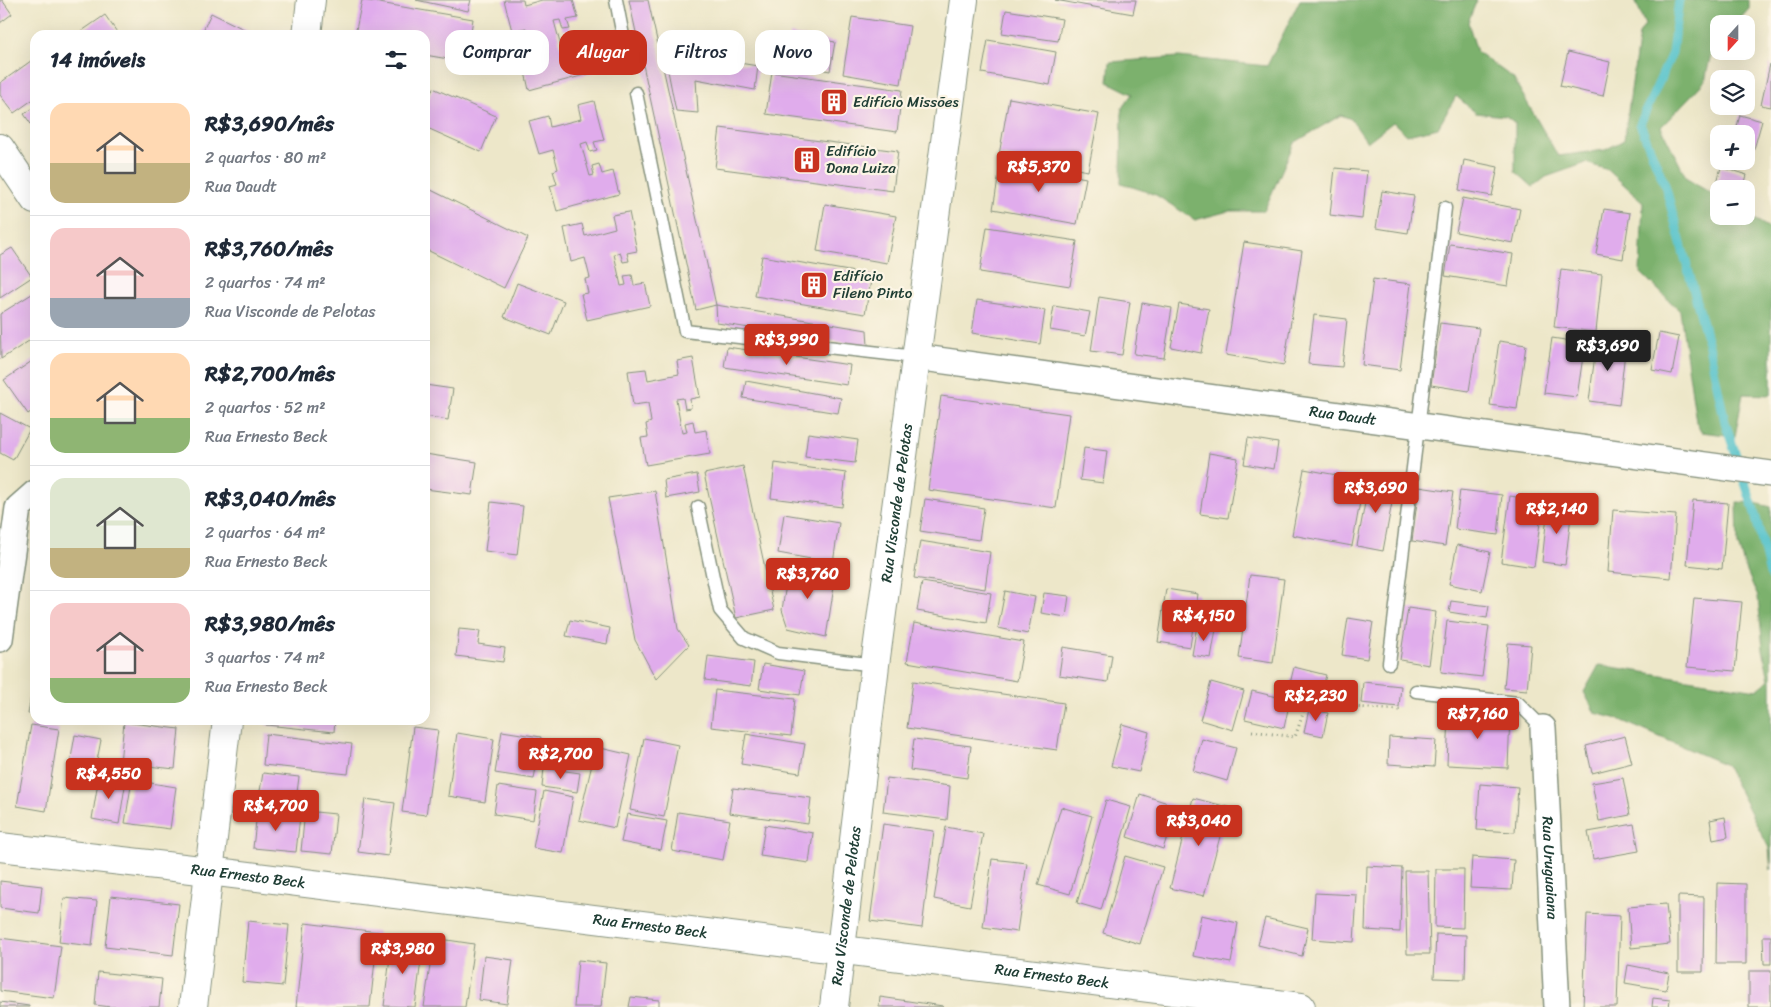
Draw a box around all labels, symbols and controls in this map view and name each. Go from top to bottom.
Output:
north arrow [1710,15,1755,60]
map controls [1710,15,1755,225]
chip: Comprar [445,30,549,75]
chip: Alugar [559,30,647,75]
chip: Filtros [657,30,745,75]
chip: Novo [755,30,830,75]
text: 14 imóveis [50,41,145,79]
icon: filters [382,46,410,74]
button: layers [1710,70,1755,115]
building icon: Edifício Missões [819,87,849,117]
place label: Edifício Missões [853,89,959,115]
text: R$3,690/mês [205,105,334,143]
icon: home [90,123,150,183]
button: + [1710,125,1755,170]
place label: Edifício Dona Luiza [826,138,896,181]
text: 2 quartos · 80 m² [205,143,326,172]
building icon: Edifício Dona Luiza [792,145,822,175]
pin: R$5,370 [993,150,1085,193]
text: R$5,370 [1008,152,1070,181]
text: Rua Daudt [205,172,277,201]
button: − [1710,180,1755,225]
text: R$3,760/mês [205,230,333,268]
icon: home [90,248,150,308]
place label: Edifício Fileno Pinto [833,263,913,306]
text: 2 quartos · 74 m² [205,268,326,297]
building icon: Edifício Fileno Pinto [799,270,829,300]
text: Rua Visconde de Pelotas [205,297,376,326]
pin: R$3,990 [741,324,833,366]
text: R$3,990 [755,325,819,354]
pin: R$3,690 [1562,330,1654,372]
text: R$3,690 [1577,331,1639,360]
text: R$2,700/mês [205,355,335,393]
icon: home [90,373,150,433]
text: 2 quartos · 52 m² [205,393,325,422]
street label: Rua Daudt [1308,398,1379,433]
text: Rua Ernesto Beck [205,422,328,451]
street label: Rua Visconde de Pelotas [873,422,920,584]
pin: R$3,690 [1330,472,1422,514]
text: R$3,690 [1345,473,1407,502]
text: R$3,040/mês [205,480,336,518]
pin: R$2,140 [1511,492,1603,535]
text: R$2,140 [1527,494,1588,523]
icon: home [90,498,150,558]
text: 2 quartos · 64 m² [205,518,326,547]
text: Rua Ernesto Beck [205,547,328,576]
pin: R$3,760 [762,558,854,600]
text: R$3,760 [777,559,839,588]
pin: R$4,150 [1158,600,1250,642]
text: R$4,150 [1173,601,1235,630]
text: R$3,980/mês [205,605,335,643]
icon: home [90,623,150,683]
text: 3 quartos · 74 m² [205,643,325,672]
text: Rua Ernesto Beck [205,672,328,701]
pin: R$2,230 [1270,680,1362,722]
text: R$2,230 [1285,681,1347,710]
pin: R$7,160 [1432,698,1524,740]
text: R$7,160 [1448,699,1508,728]
pin: R$2,700 [515,738,607,780]
text: R$2,700 [529,739,593,768]
pin: R$4,550 [63,758,155,800]
text: R$4,550 [77,759,141,788]
pin: R$4,700 [230,790,322,832]
text: R$4,700 [244,791,308,820]
pin: R$3,040 [1153,804,1245,847]
text: R$3,040 [1167,806,1231,835]
street label: Rua Uruguaiana [1534,816,1566,921]
street label: Rua Visconde de Pelotas [824,825,869,987]
street label: Rua Ernesto Beck [190,856,307,896]
street label: Rua Ernesto Beck [591,906,709,946]
pin: R$3,980 [357,932,449,975]
text: R$3,980 [371,934,435,963]
street label: Rua Ernesto Beck [993,956,1111,996]

